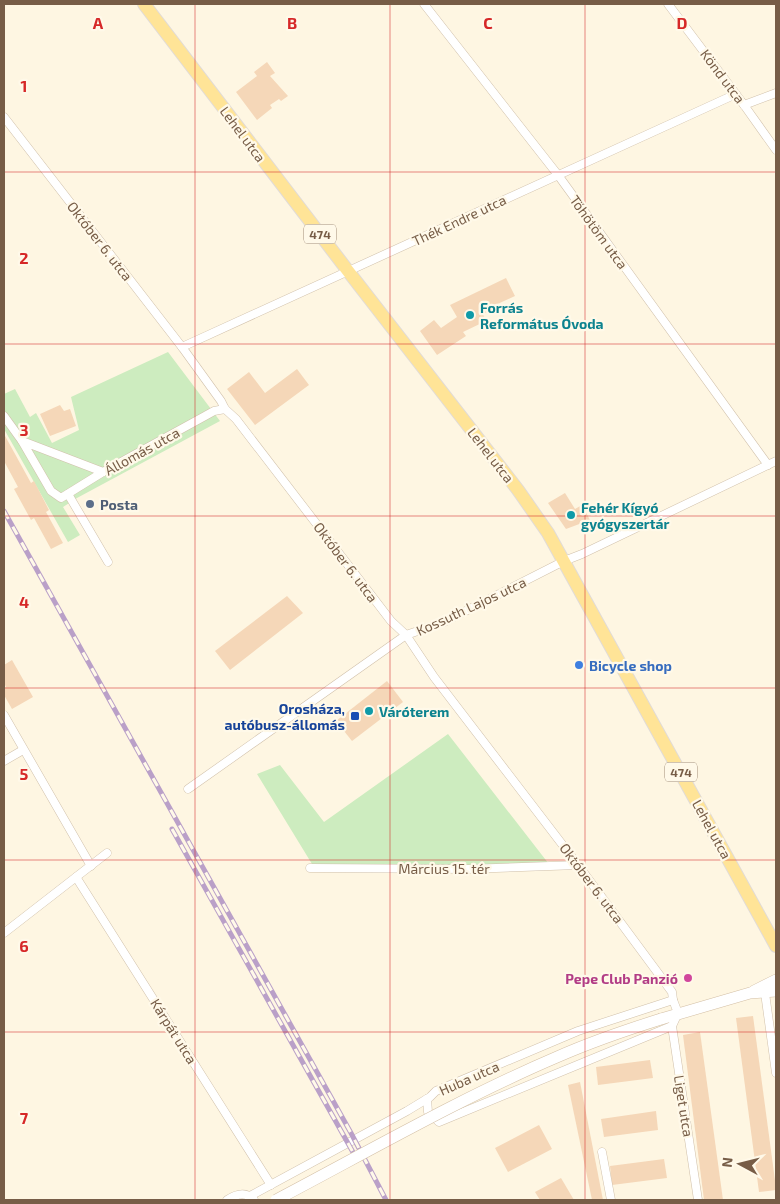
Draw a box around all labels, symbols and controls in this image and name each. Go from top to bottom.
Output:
text: A [93,13,104,32]
text: B [287,13,297,32]
text: C [483,13,493,32]
text: D [677,13,688,32]
street label: Könd utca [697,46,749,106]
text: 1 [21,76,27,95]
street label: Lehel utca [217,103,269,165]
street label: Thék Endre utca [409,191,509,249]
street label: Töhötöm utca [567,192,631,272]
street label: Október 6. utca [64,198,136,284]
road number: 474 [304,224,336,243]
text: 2 [19,248,29,267]
place label: Forrás Református Óvoda [480,299,604,332]
marker: Forrás Református Óvoda [464,309,476,321]
text: 3 [19,420,29,439]
street label: Állomás utca [102,423,182,479]
street label: Lehel utca [464,424,518,486]
place label: Posta [100,496,138,513]
marker: Posta [84,498,96,510]
place label: Fehér Kígyó gyógyszertár [581,499,670,532]
marker: Fehér Kígyó gyógyszertár [565,509,577,521]
street label: Október 6. utca [310,519,382,605]
street label: Kossuth Lajos utca [413,573,529,639]
text: 4 [19,592,29,611]
place label: Bicycle shop [589,657,672,674]
marker: Bicycle shop [573,659,585,671]
place label: Orosháza, autóbusz-állomás [224,700,345,733]
place label: Váróterem [379,703,449,720]
marker: Váróterem [363,705,375,717]
marker: Orosháza, autóbusz-állomás [349,710,361,722]
road number: 474 [665,762,697,782]
text: 5 [20,764,29,783]
street label: Lehel utca [689,796,735,862]
street label: Október 6. utca [556,840,628,926]
street label: Március 15. tér [398,860,490,877]
text: 6 [19,936,29,955]
place label: Pepe Club Panzió [565,970,678,987]
marker: Pepe Club Panzió [682,972,694,984]
street label: Kárpát utca [147,995,201,1067]
street label: Huba utca [436,1057,502,1099]
street label: Liget utca [671,1074,697,1138]
text: 7 [20,1108,29,1127]
north arrow [715,1139,765,1189]
text: N [718,1156,736,1168]

